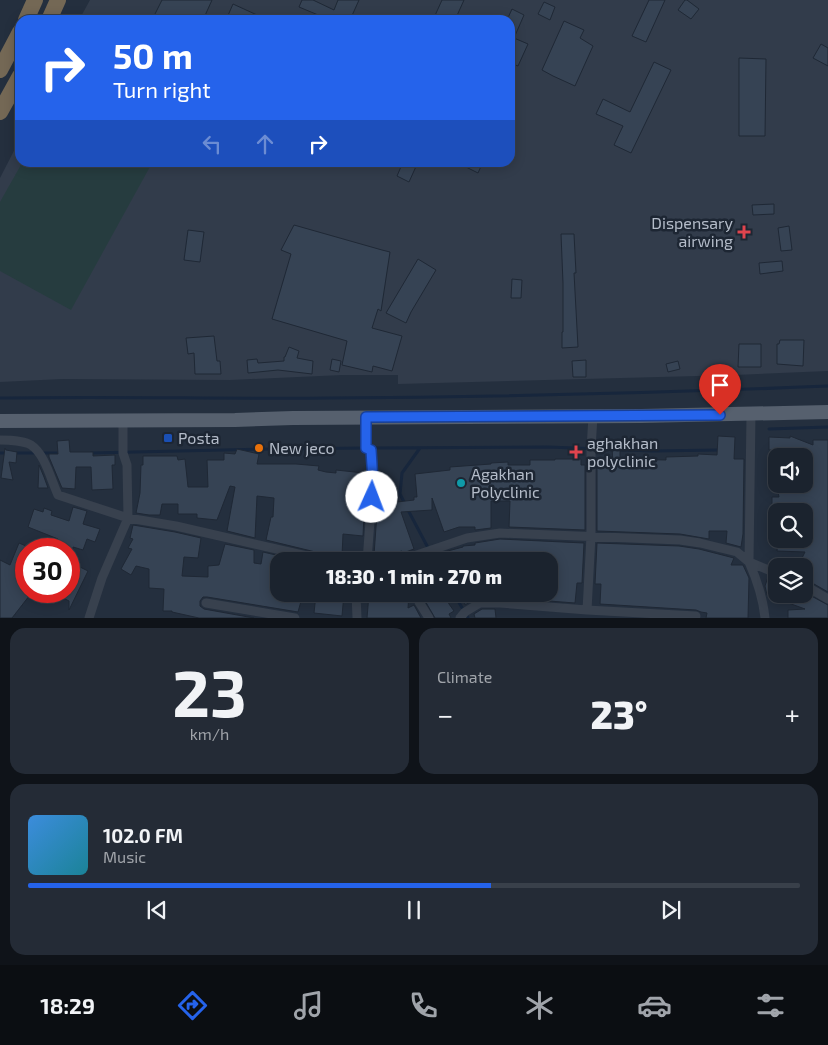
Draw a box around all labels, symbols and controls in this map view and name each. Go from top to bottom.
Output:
text: 50 m [113,34,193,76]
icon: right [30,35,95,100]
text: Turn right [113,76,211,102]
icon: left [198,130,226,158]
icon: ahead [251,130,279,158]
icon: right [304,130,332,158]
place label: Dispensary airwing [651,213,734,250]
marker: Dispensary airwing [737,225,751,239]
pin [699,364,741,415]
icon: arrive [706,371,734,399]
place label: Posta [178,428,219,447]
marker: Posta [162,432,174,444]
place label: aghakhan polyclinic [587,433,658,470]
place label: New jeco [269,438,335,458]
marker: New jeco [253,442,265,454]
marker: aghakhan polyclinic [569,445,583,459]
map controls [768,448,813,603]
button: sound [768,448,813,493]
place label: Agakhan Polyclinic [471,464,540,501]
position arrow [345,470,397,522]
marker: Agakhan Polyclinic [455,477,467,489]
button: search [768,503,813,548]
speed limit sign: 30 [15,538,80,603]
button: layers [768,558,813,603]
text: 18:30 · 1 min · 270 m [326,565,502,588]
text: 23 [172,652,247,730]
text: Climate [437,667,492,686]
text: 23° [591,691,647,737]
text: − [437,697,453,731]
text: + [785,697,800,731]
text: km/h [190,724,229,743]
text: 102.0 FM [103,824,183,847]
text: Music [103,847,146,866]
icon: previous [143,896,171,924]
icon: pause [400,896,428,924]
icon: next [657,896,685,924]
icon: directions [175,988,210,1023]
icon: music [291,988,326,1023]
icon: phone [406,988,441,1023]
icon: climate [522,988,557,1023]
icon: car [637,988,672,1023]
icon: filters [753,988,788,1023]
text: 18:29 [40,992,95,1018]

